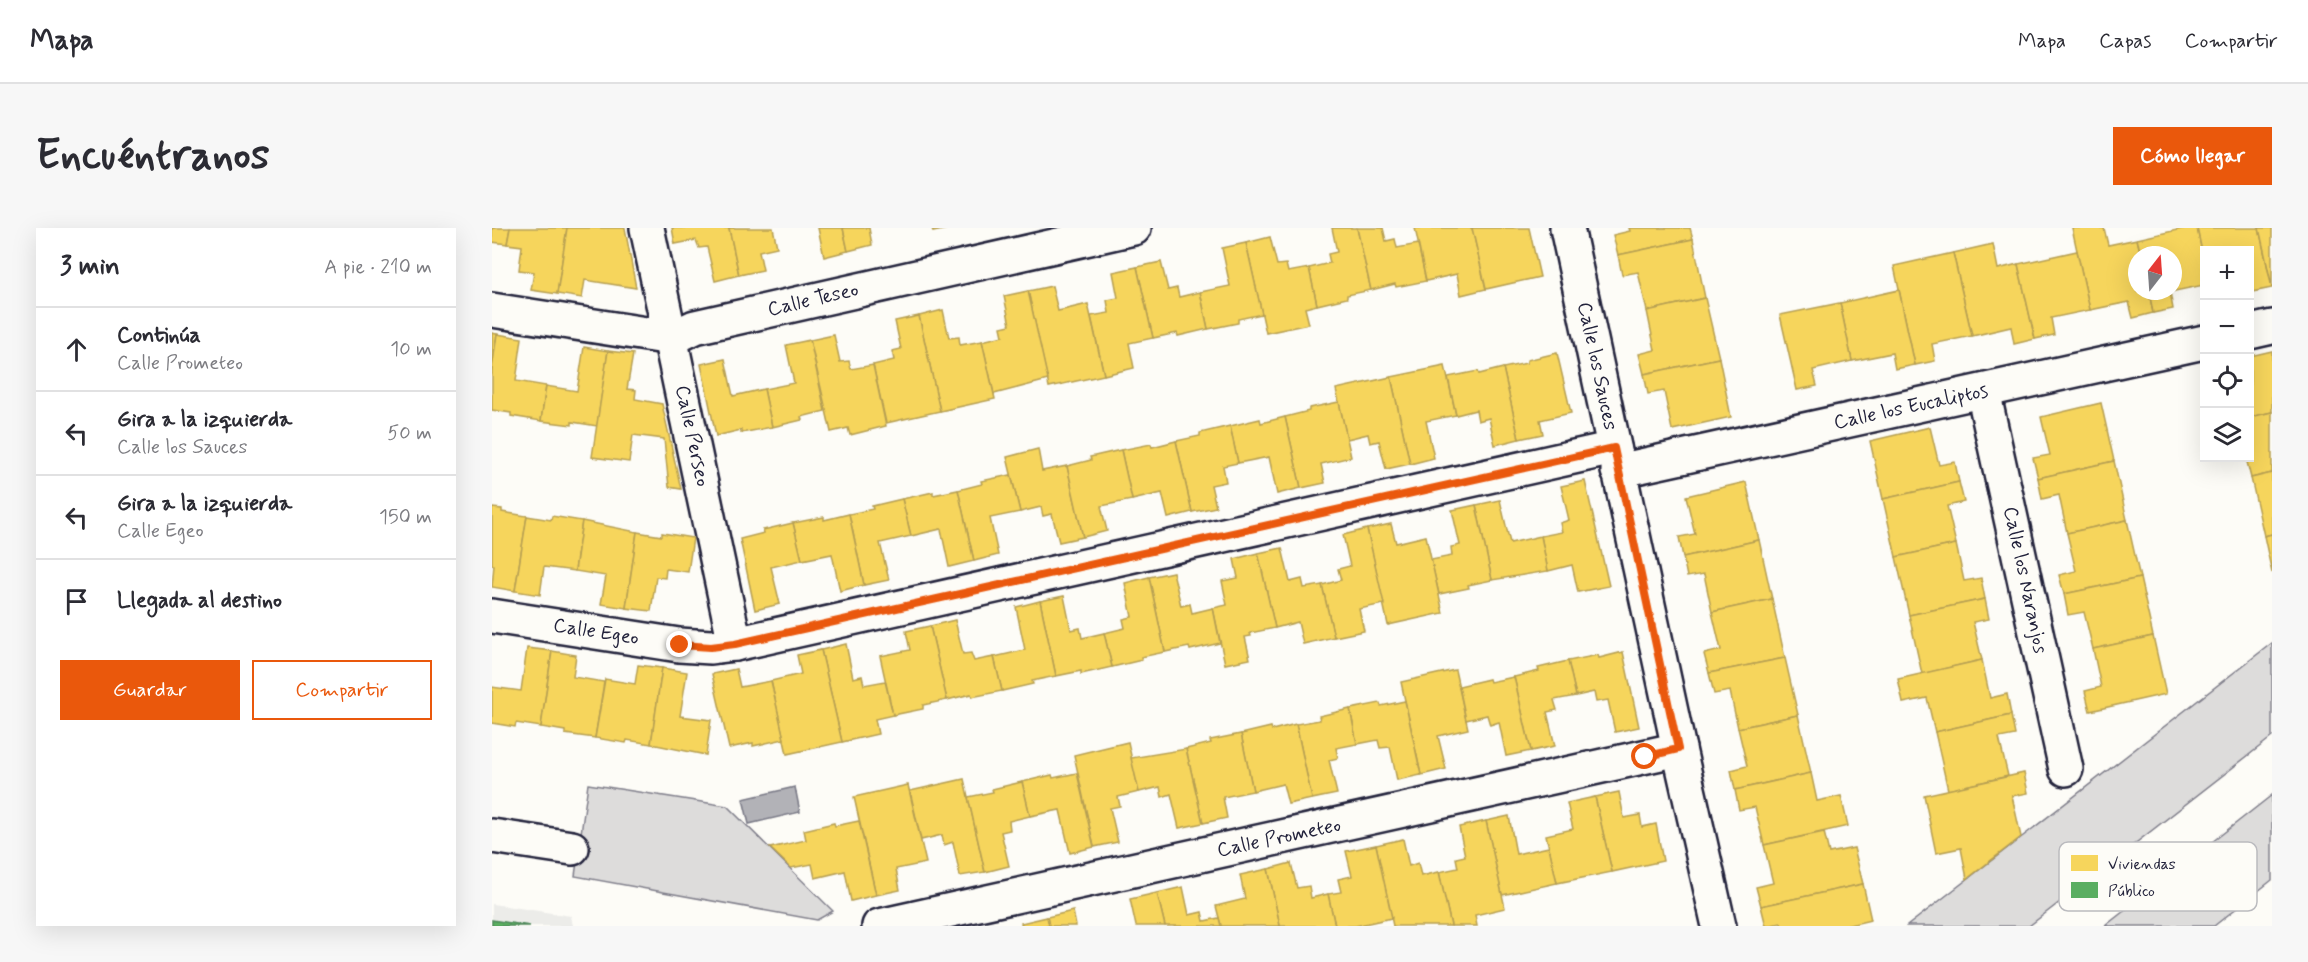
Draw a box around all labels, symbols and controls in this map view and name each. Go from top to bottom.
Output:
text: Mapa [30,23,94,60]
text: Mapa [2018,27,2066,55]
text: Capas [2099,27,2152,55]
text: Compartir [2185,27,2278,55]
button: Cómo llegar [2113,127,2272,185]
text: Encuéntranos [36,129,269,184]
north arrow [2128,246,2182,300]
map controls [2200,246,2254,462]
button: + [2200,246,2254,300]
text: 3 min [60,250,120,284]
text: A pie · 210 m [324,254,432,281]
street label: Calle Teseo [765,276,861,324]
street label: Calle los Sauces [1570,299,1624,433]
button: − [2200,300,2254,354]
text: Continúa [117,322,201,350]
icon: ahead [60,333,93,366]
text: 10 m [390,336,432,363]
text: Calle Prometeo [117,350,243,377]
button: locate [2200,354,2254,408]
street label: Calle los Eucaliptos [1831,377,1991,437]
street label: Calle Perseo [668,383,716,489]
text: Gira a la izquierda [117,406,292,434]
button: layers [2200,408,2254,462]
icon: left [60,417,93,450]
text: 50 m [387,420,432,447]
text: Calle los Sauces [117,434,247,461]
text: Gira a la izquierda [117,490,292,518]
icon: left [60,501,93,534]
text: 150 m [379,504,432,531]
street label: Calle los Naranjos [1996,504,2054,656]
text: Calle Egeo [117,518,204,545]
icon: arrive [60,585,93,618]
text: Llegada al destino [117,587,282,615]
street label: Calle Egeo [551,612,641,652]
route end [666,631,692,657]
button: Guardar [60,660,240,720]
button: Compartir [252,660,432,720]
route start [1631,743,1657,769]
street label: Calle Prometeo [1215,812,1343,864]
legend [2059,842,2257,911]
text: Viviendas [2108,854,2176,875]
text: Público [2108,881,2155,902]

